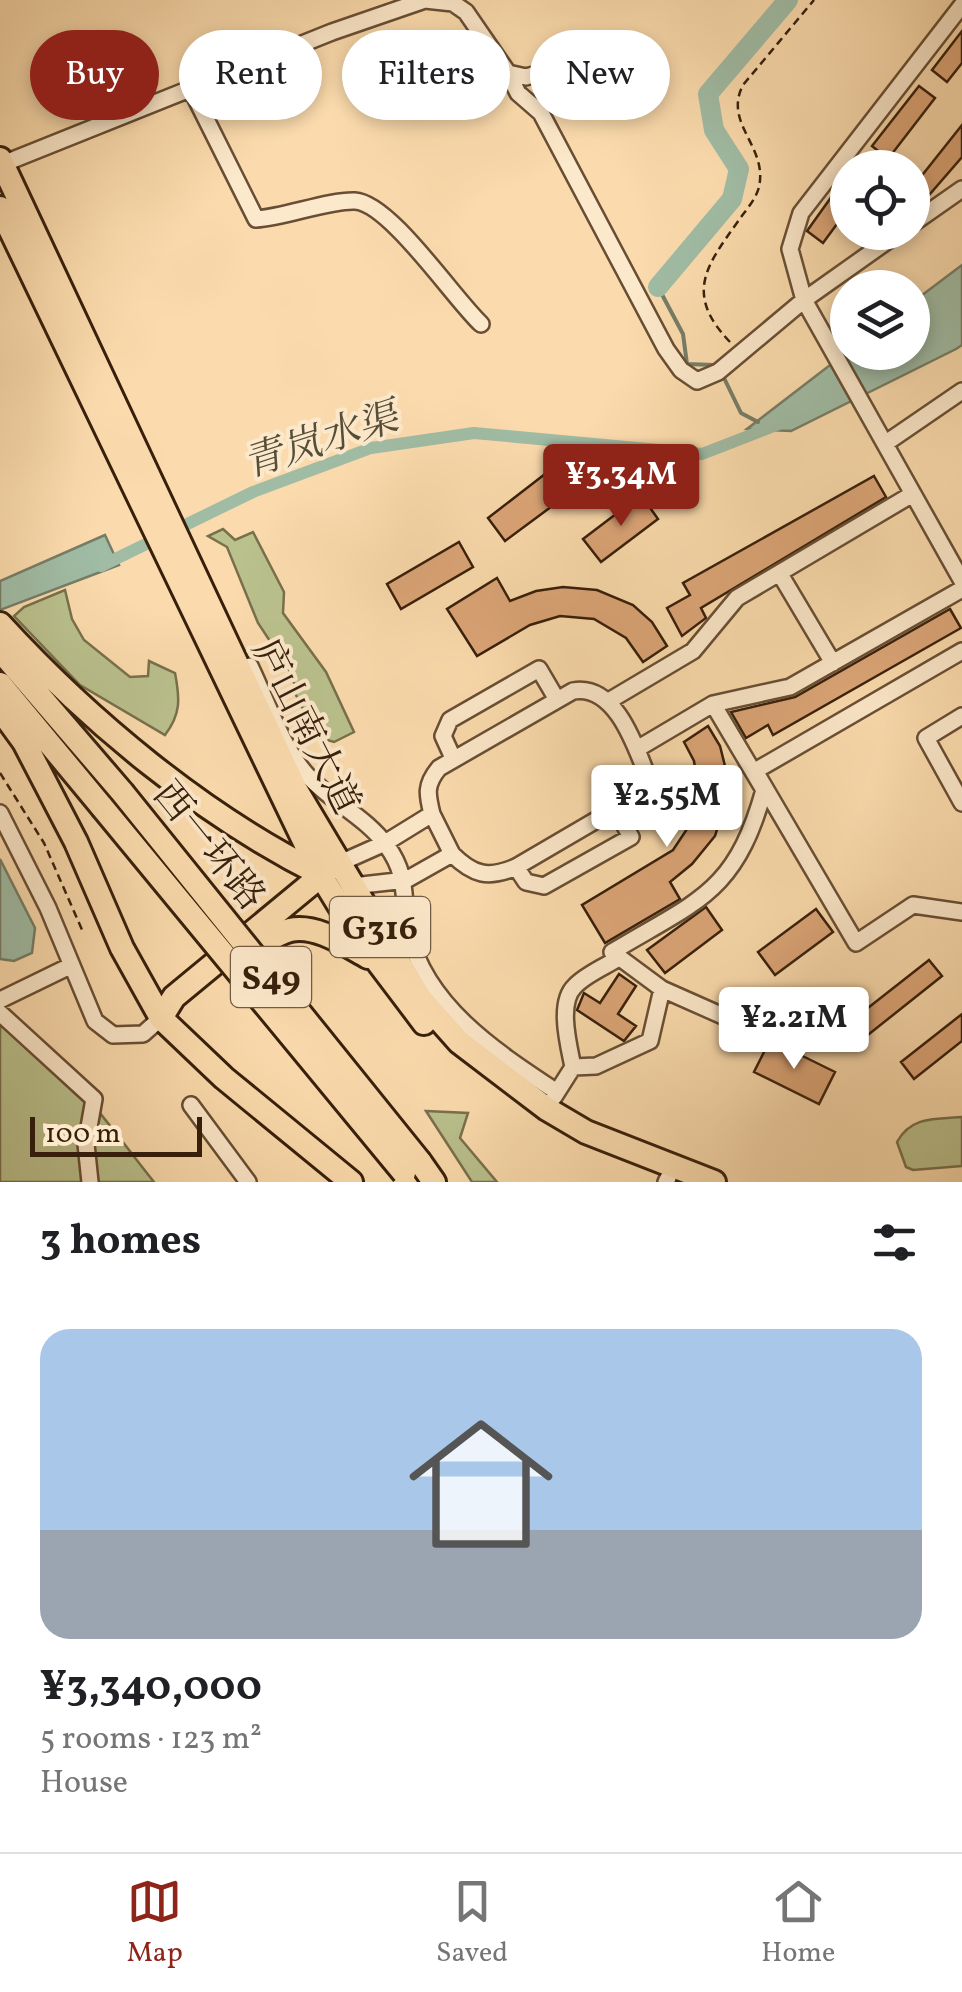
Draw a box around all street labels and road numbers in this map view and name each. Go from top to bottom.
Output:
street label: 庐山南大道 [237,631,371,824]
street label: 西一环路 [139,771,276,923]
road number: G316 [330,897,430,957]
road number: S49 [231,947,311,1007]

